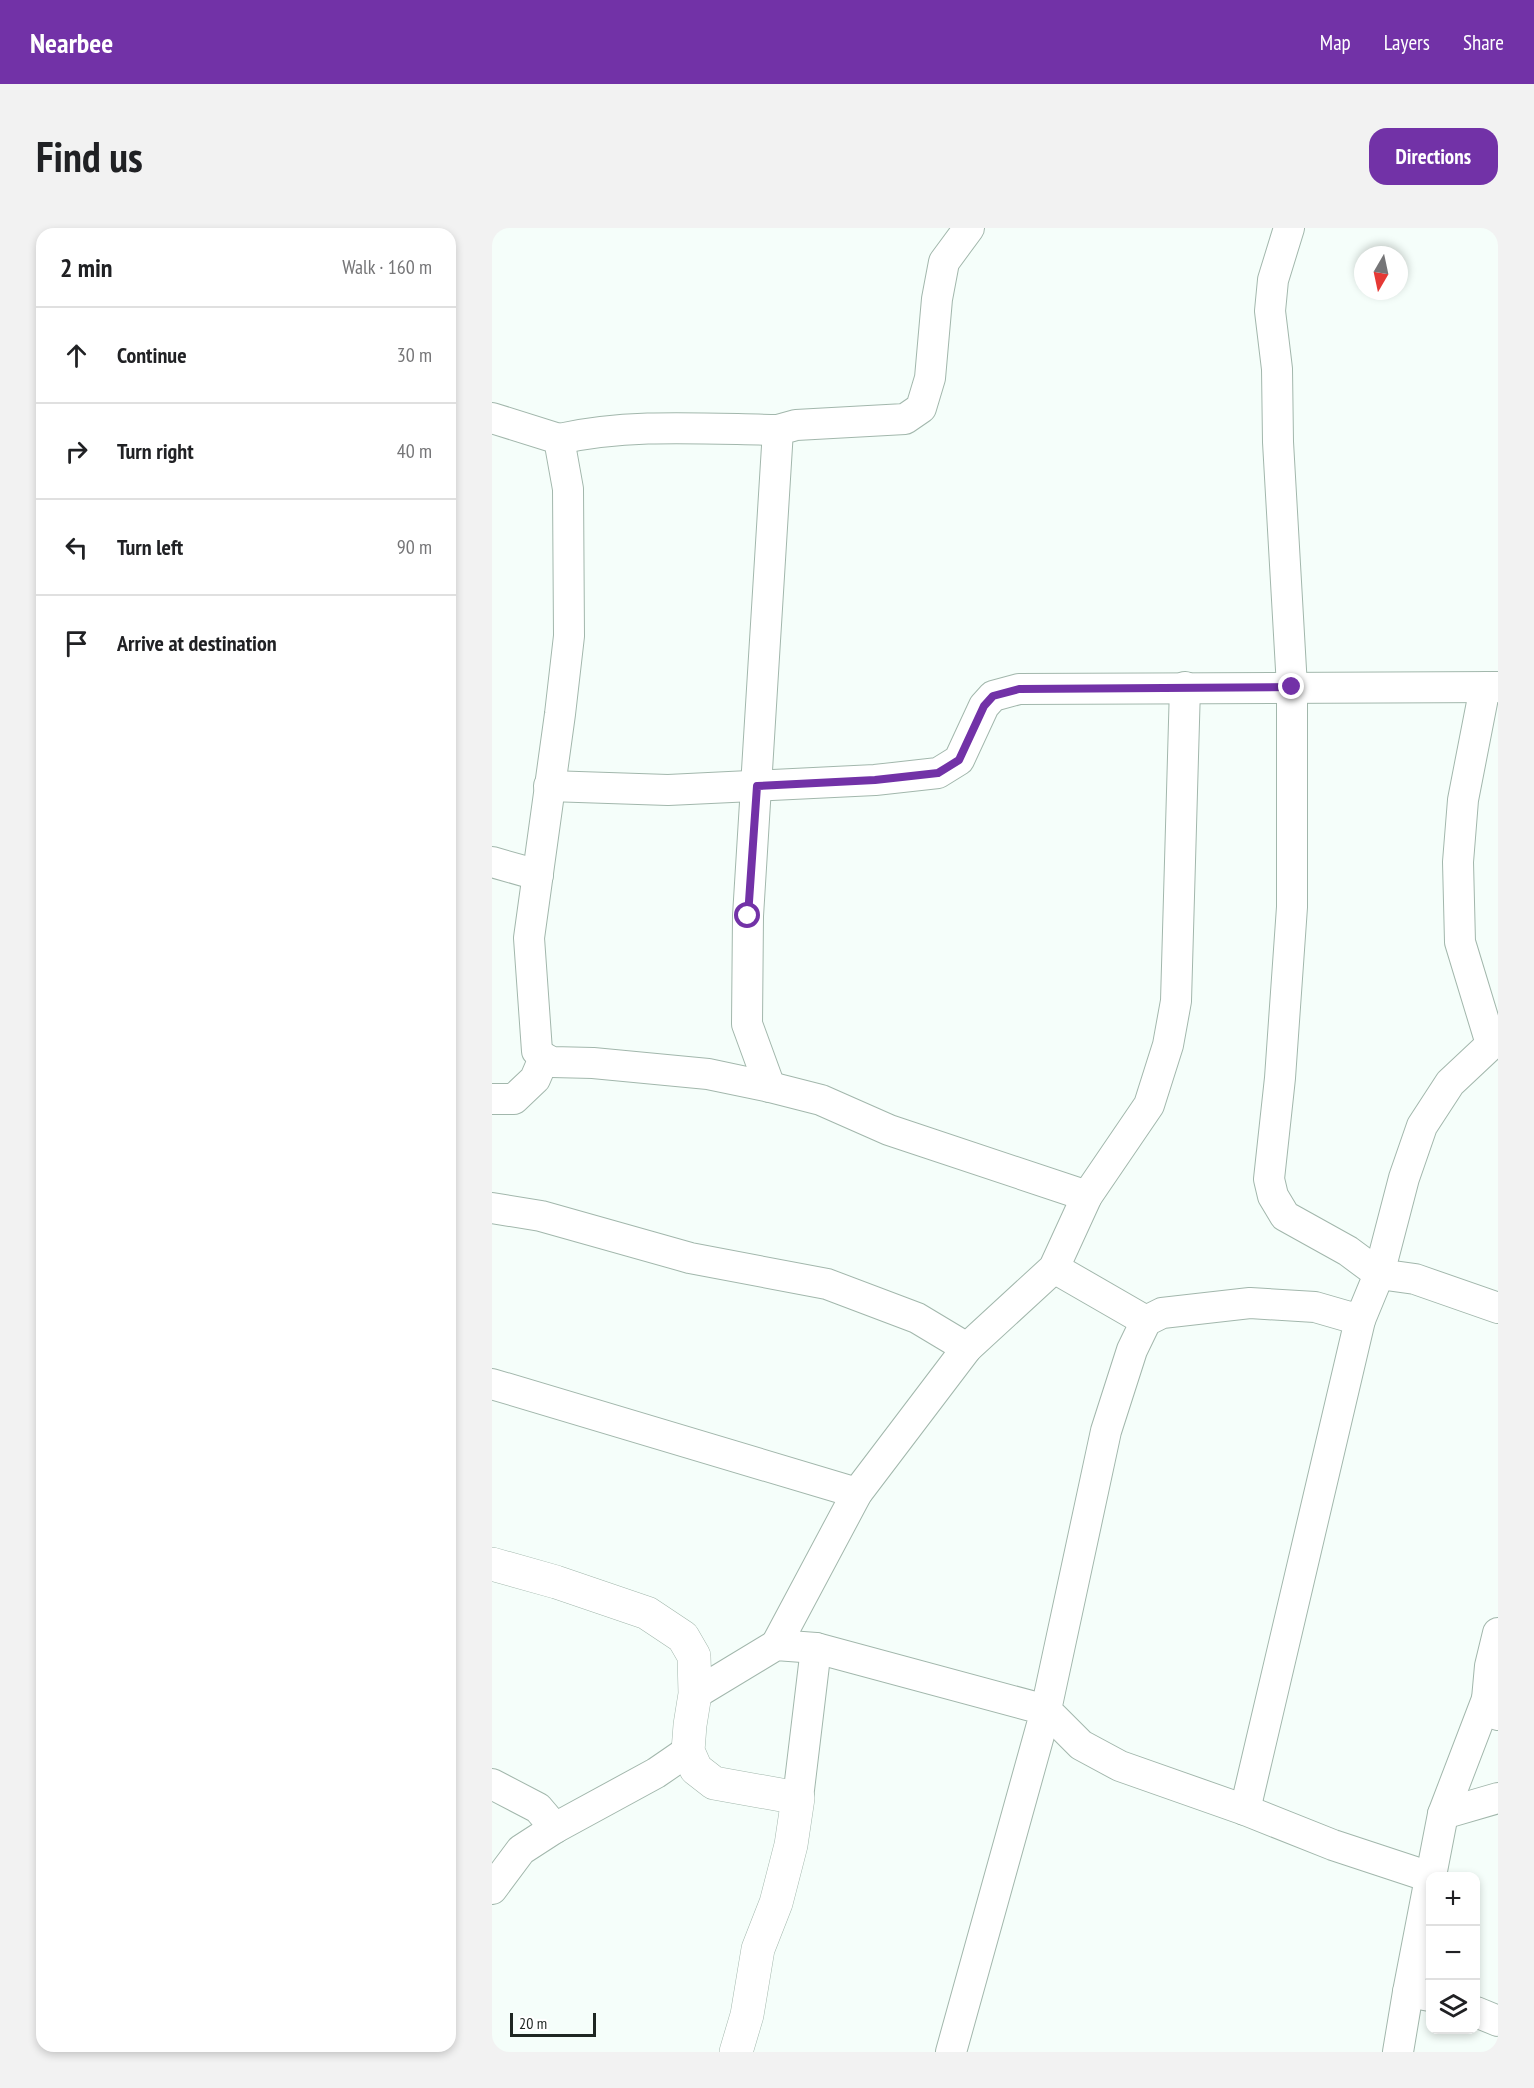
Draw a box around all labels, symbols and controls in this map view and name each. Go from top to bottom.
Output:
text: Nearbee [30,24,113,61]
text: Map [1320,29,1351,56]
text: Layers [1384,29,1430,56]
text: Share [1463,29,1504,56]
button: Directions [1369,128,1498,185]
text: Find us [36,129,143,184]
north arrow [1354,246,1408,300]
text: 2 min [60,251,113,284]
text: Walk · 160 m [342,254,432,280]
icon: ahead [60,339,93,372]
text: Continue [117,341,187,369]
text: 30 m [397,342,432,368]
icon: right [60,435,93,468]
text: Turn right [117,437,194,465]
text: 40 m [397,438,432,464]
icon: left [60,531,93,564]
text: Turn left [117,533,183,561]
text: 90 m [397,534,432,560]
icon: arrive [60,627,93,660]
text: Arrive at destination [117,629,277,657]
route end [1278,673,1304,699]
route start [734,902,760,928]
map controls [1426,1872,1480,2034]
button: + [1426,1872,1480,1926]
button: − [1426,1926,1480,1980]
button: layers [1426,1980,1480,2034]
scale bar [510,2010,596,2038]
text: 20 m [519,2013,547,2033]

